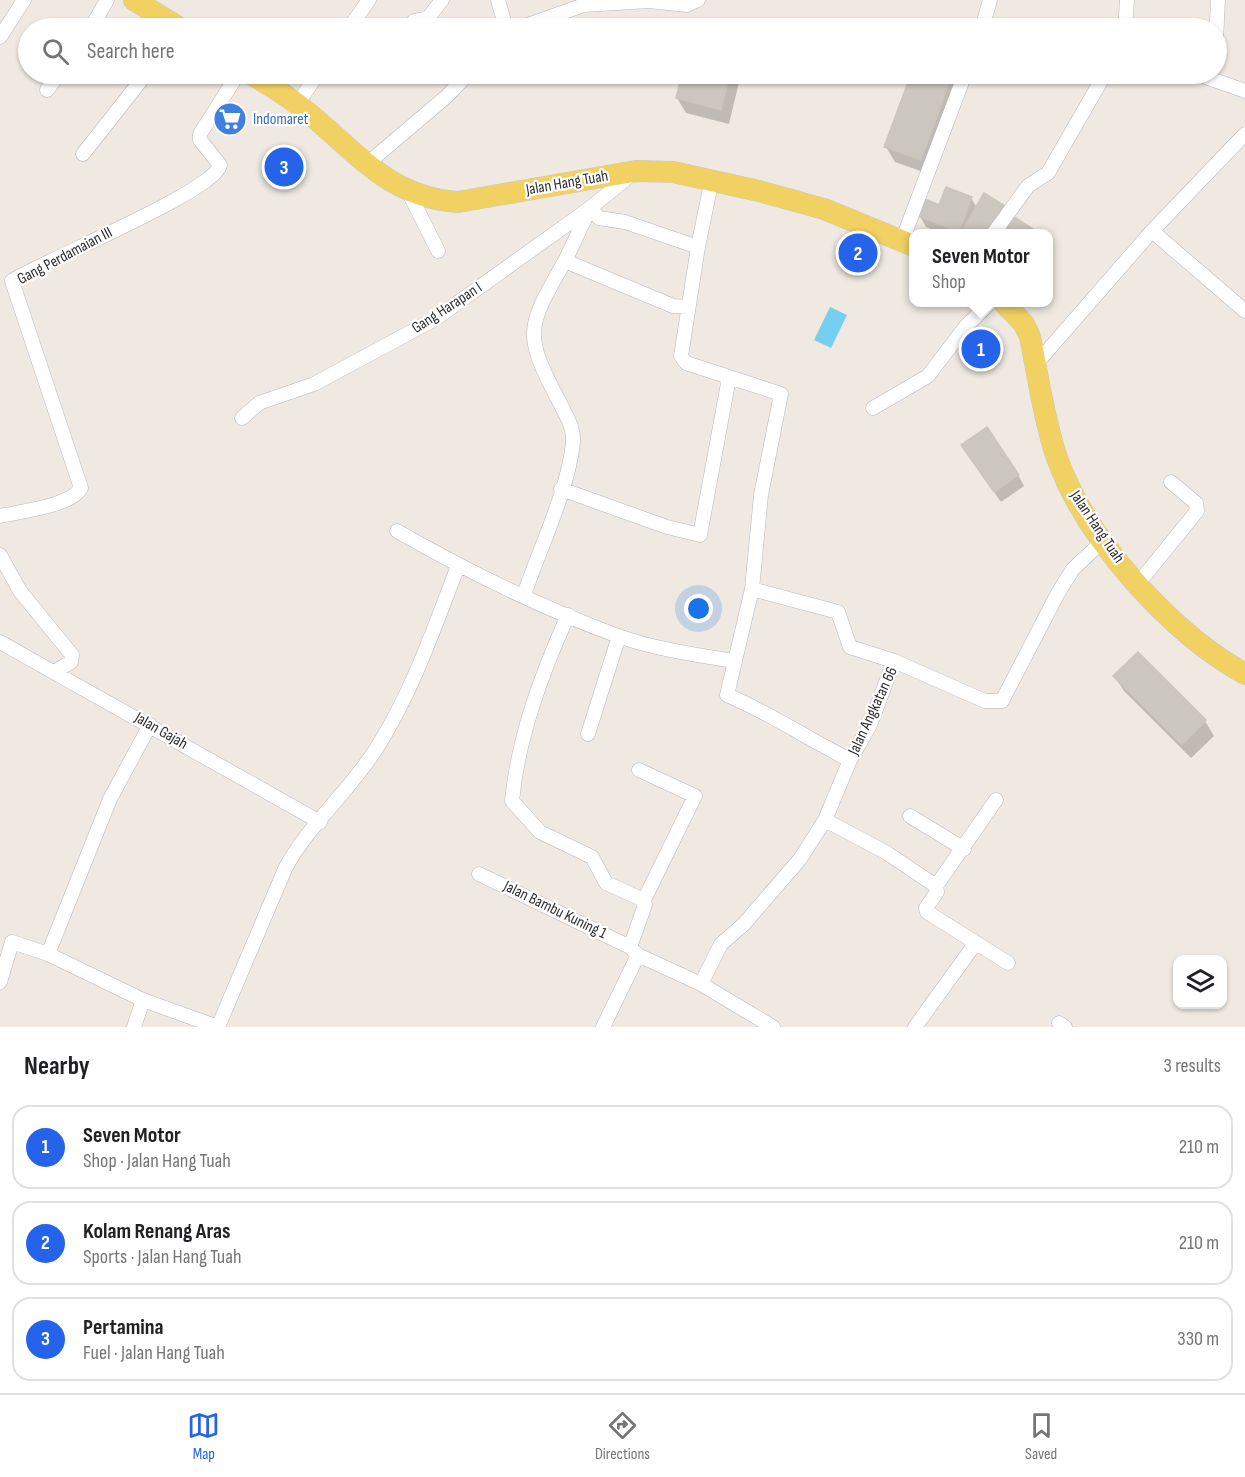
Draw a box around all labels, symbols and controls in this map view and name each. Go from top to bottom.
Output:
search box [18,18,1227,84]
icon: search [39,35,72,68]
text: Search here [87,38,174,65]
supermarket icon: Indomaret [212,101,248,137]
place label: Indomaret [253,110,309,129]
pin: 3 [264,144,304,190]
street label: Jalan Hang Tuah [523,166,610,200]
street label: Gang Perdamaian III [14,223,116,289]
popup [909,229,1053,307]
pin: 2 [838,230,878,276]
text: Seven Motor [932,243,1030,270]
text: Shop [932,270,966,294]
street label: Gang Harapan I [408,278,486,338]
pin: 1 [962,326,1000,372]
street label: Jalan Hang Tuah [1065,486,1128,567]
your location [684,594,713,623]
street label: Jalan Angkatan 66 [844,664,902,759]
street label: Jalan Gajah [130,708,191,754]
street label: Jalan Bambu Kuning 1 [499,876,610,943]
map controls [1173,955,1227,1009]
button: layers [1173,955,1227,1009]
text: Nearby [24,1051,90,1082]
text: 3 results [1164,1054,1221,1078]
text: Seven Motor [83,1122,181,1149]
text: 1 [42,1135,49,1159]
text: 210 m [1179,1135,1219,1159]
text: Shop · Jalan Hang Tuah [83,1149,231,1173]
text: Kolam Renang Aras [83,1218,230,1245]
text: 2 [41,1231,50,1255]
text: 210 m [1179,1231,1219,1255]
text: Sports · Jalan Hang Tuah [83,1245,241,1269]
text: Pertamina [83,1314,164,1341]
text: 3 [41,1327,50,1351]
text: 330 m [1177,1327,1219,1351]
text: Fuel · Jalan Hang Tuah [83,1341,225,1365]
tab: Map [187,1409,220,1464]
tab: Directions [595,1409,650,1464]
tab: Saved [1025,1409,1058,1464]

